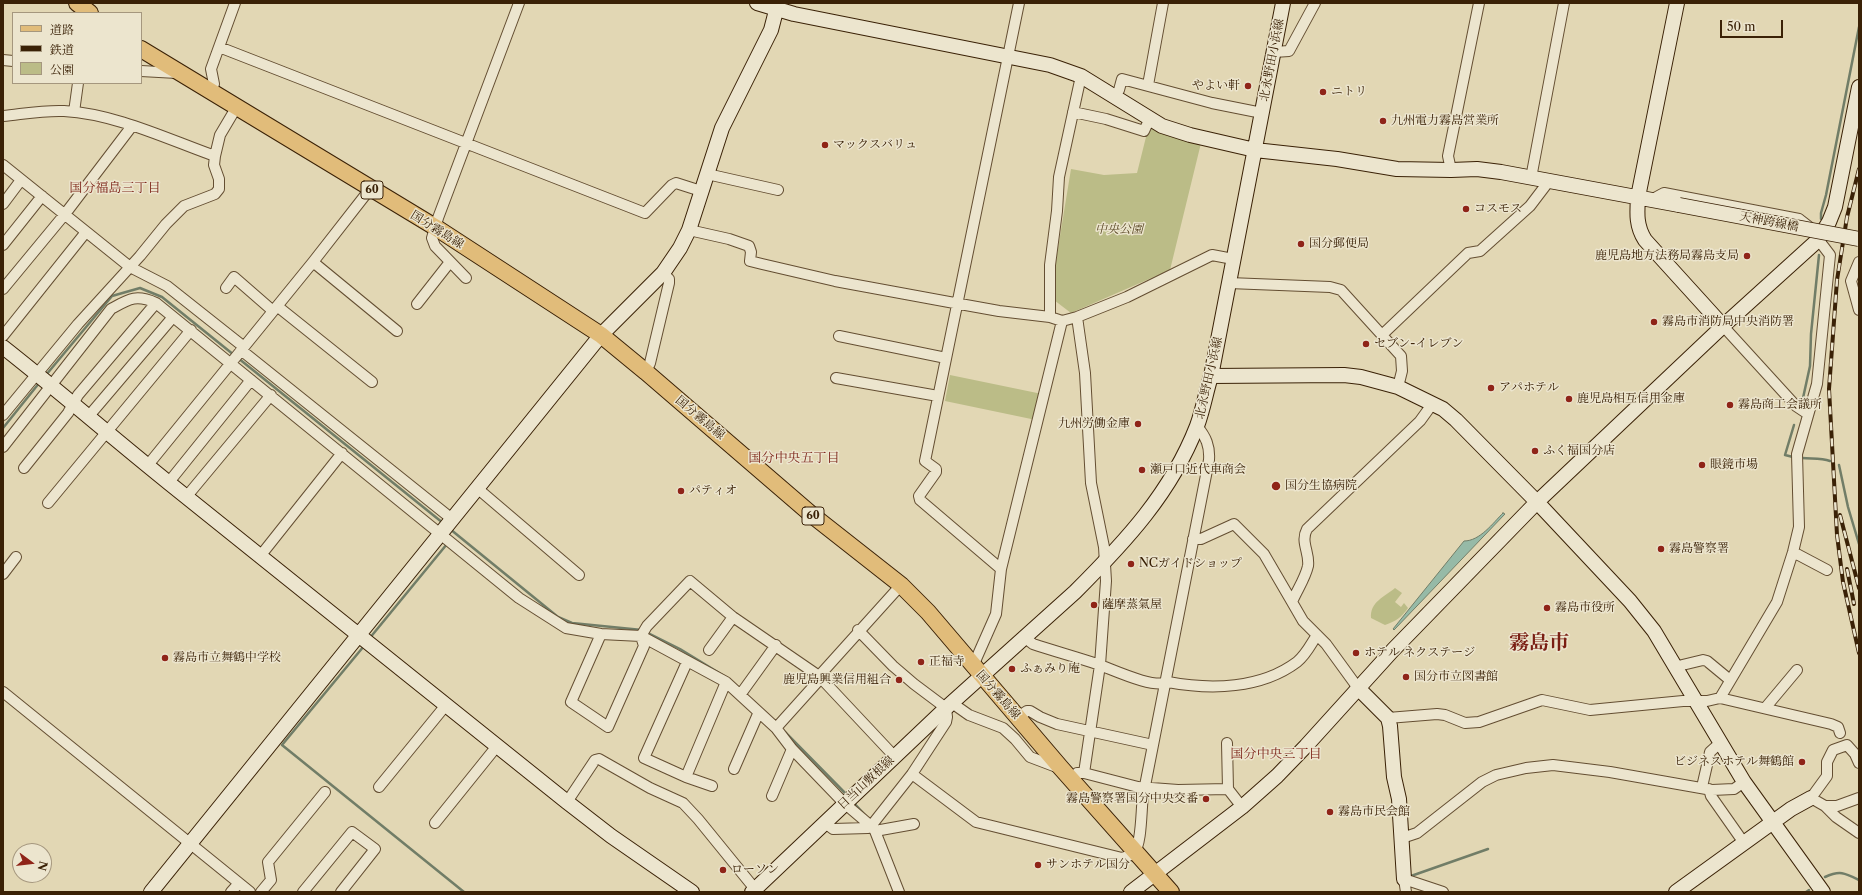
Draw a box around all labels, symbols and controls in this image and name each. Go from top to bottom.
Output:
legend [12,12,142,84]
scale bar [1722,12,1785,38]
street label: 北永野田小浜線 [1257,17,1287,103]
text: 50 m [1727,19,1756,34]
text: 道路 [50,22,74,37]
text: 鉄道 [50,42,74,57]
text: 公園 [50,62,74,77]
place label: やよい軒 [1192,79,1240,93]
marker: やよい軒 [1243,81,1253,91]
place label: ニトリ [1331,85,1367,99]
marker: ニトリ [1318,87,1328,97]
place label: 九州電力霧島営業所 [1391,114,1499,128]
marker: 九州電力霧島営業所 [1378,116,1388,126]
place label: マックスバリュ [833,138,917,152]
marker: マックスバリュ [820,140,830,150]
district label: 国分福島三丁目 [70,180,160,196]
road number: 60 [361,181,383,199]
place label: コスモス [1474,202,1522,216]
marker: コスモス [1461,204,1471,214]
street label: 国分霧島線 [408,208,466,252]
street label: 天神跨線橋 [1738,209,1800,235]
park label: 中央公園 [1095,223,1143,237]
place label: 国分郵便局 [1309,237,1369,251]
marker: 国分郵便局 [1296,239,1306,249]
place label: 鹿児島地方法務局霧島支局 [1595,249,1739,263]
marker: 鹿児島地方法務局霧島支局 [1742,251,1752,261]
place label: 霧島市消防局中央消防署 [1662,315,1794,329]
marker: 霧島市消防局中央消防署 [1649,317,1659,327]
street label: 北永野田小浜線 [1193,335,1225,421]
place label: セブン-イレブン [1374,337,1463,351]
marker: セブン-イレブン [1361,339,1371,349]
place label: アパホテル [1499,381,1559,395]
marker: アパホテル [1486,383,1496,393]
place label: 鹿児島相互信用金庫 [1577,392,1685,406]
street label: 国分霧島線 [672,393,728,443]
marker: 鹿児島相互信用金庫 [1564,394,1574,404]
place label: 霧島商工会議所 [1738,398,1822,412]
marker: 霧島商工会議所 [1725,400,1735,410]
place label: 九州労働金庫 [1058,417,1130,431]
marker: 九州労働金庫 [1133,419,1143,429]
place label: ふく福国分店 [1543,444,1615,458]
marker: ふく福国分店 [1530,446,1540,456]
district label: 国分中央五丁目 [749,450,839,466]
place label: 眼鏡市場 [1710,458,1758,472]
marker: 眼鏡市場 [1697,460,1707,470]
place label: 瀬戸口近代車商会 [1150,463,1246,477]
marker: 瀬戸口近代車商会 [1137,465,1147,475]
place label: 国分生協病院 [1285,479,1357,493]
marker: 国分生協病院 [1270,480,1282,492]
place label: パティオ [689,484,737,498]
marker: パティオ [676,486,686,496]
road number: 60 [802,507,824,525]
place label: 霧島警察署 [1669,542,1729,556]
marker: 霧島警察署 [1656,544,1666,554]
place label: NCガイドショップ [1139,557,1242,571]
marker: NCガイドショップ [1126,559,1136,569]
place label: 薩摩蒸氣屋 [1102,598,1162,612]
marker: 薩摩蒸氣屋 [1089,600,1099,610]
place label: 霧島市役所 [1555,601,1615,615]
marker: 霧島市役所 [1542,603,1552,613]
district label: 霧島市 [1509,631,1569,655]
place label: ホテル ネクステージ [1364,646,1475,660]
marker: ホテル ネクステージ [1351,648,1361,658]
place label: 霧島市立舞鶴中学校 [173,651,281,665]
marker: 霧島市立舞鶴中学校 [160,653,170,663]
place label: 正福寺 [929,655,965,669]
marker: 正福寺 [916,657,926,667]
place label: ふぁみり庵 [1020,662,1080,676]
marker: ふぁみり庵 [1007,664,1017,674]
street label: 国分霧島線 [973,668,1023,722]
place label: 国分市立図書館 [1414,670,1498,684]
marker: 国分市立図書館 [1401,672,1411,682]
place label: 鹿児島興業信用組合 [783,673,891,687]
marker: 鹿児島興業信用組合 [894,675,904,685]
district label: 国分中央三丁目 [1231,746,1321,762]
street label: 日当山敷根線 [835,753,897,813]
place label: ビジネスホテル舞鶴館 [1674,755,1794,769]
marker: ビジネスホテル舞鶴館 [1797,757,1807,767]
place label: 霧島警察署国分中央交番 [1066,792,1198,806]
marker: 霧島警察署国分中央交番 [1201,794,1211,804]
place label: 霧島市民会館 [1338,805,1410,819]
marker: 霧島市民会館 [1325,807,1335,817]
north arrow [12,843,52,883]
place label: サンホテル国分 [1046,858,1130,872]
text: N [35,859,51,872]
marker: サンホテル国分 [1033,860,1043,870]
place label: ローソン [731,863,779,877]
marker: ローソン [718,865,728,875]

